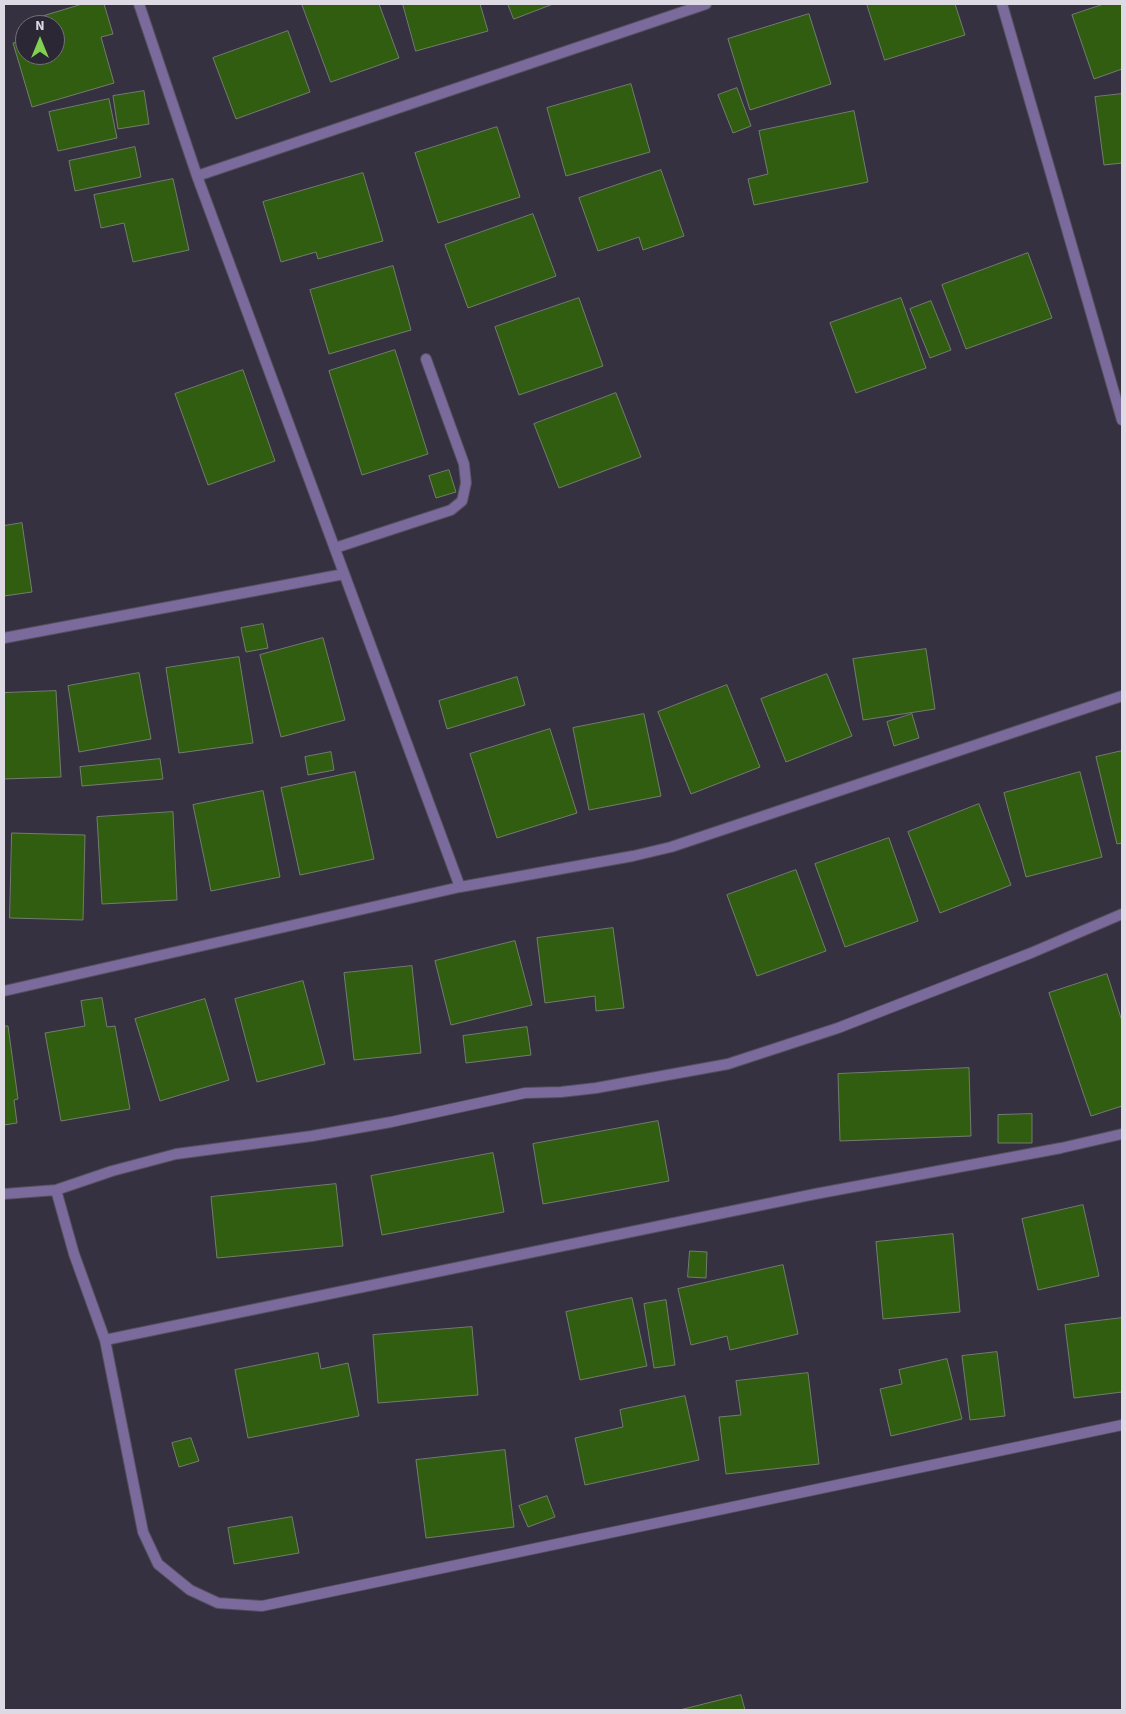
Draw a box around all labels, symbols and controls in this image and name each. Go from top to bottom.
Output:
north arrow [15,15,65,65]
text: N [35,16,45,36]

